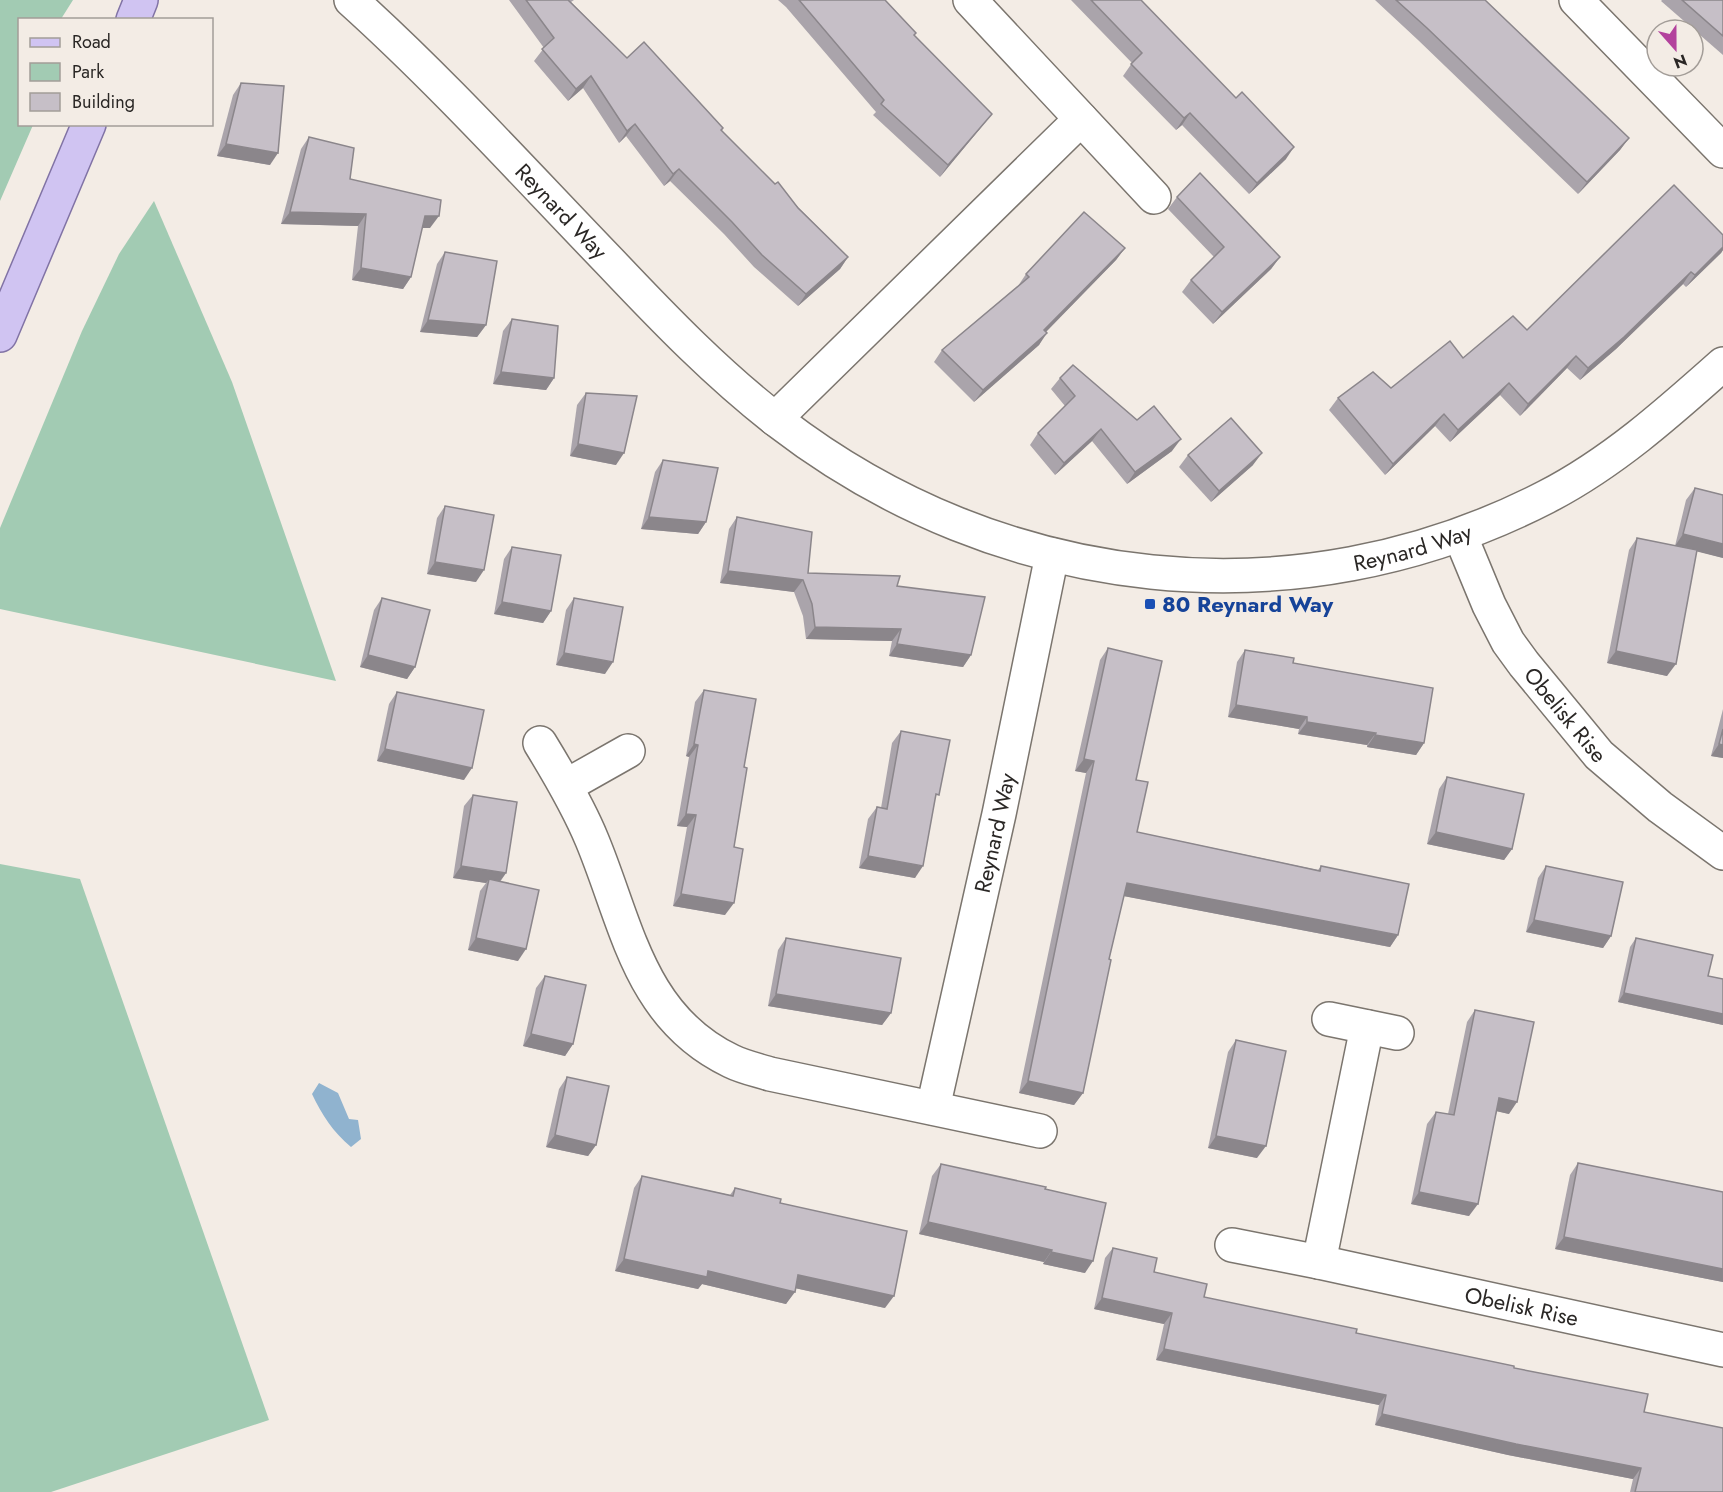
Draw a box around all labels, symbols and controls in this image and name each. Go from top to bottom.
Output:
legend [18,18,213,126]
north arrow [1645,18,1705,78]
text: Road [72,29,111,55]
text: N [1670,49,1690,75]
text: Park [72,59,104,85]
text: Building [72,89,135,115]
street label: Reynard Way [508,156,615,266]
street label: Reynard Way [1350,515,1476,579]
place label: 80 Reynard Way [1162,588,1334,620]
marker: 80 Reynard Way [1143,597,1157,611]
street label: Obelisk Rise [1517,660,1615,769]
street label: Reynard Way [966,770,1023,896]
street label: Obelisk Rise [1462,1278,1581,1334]

